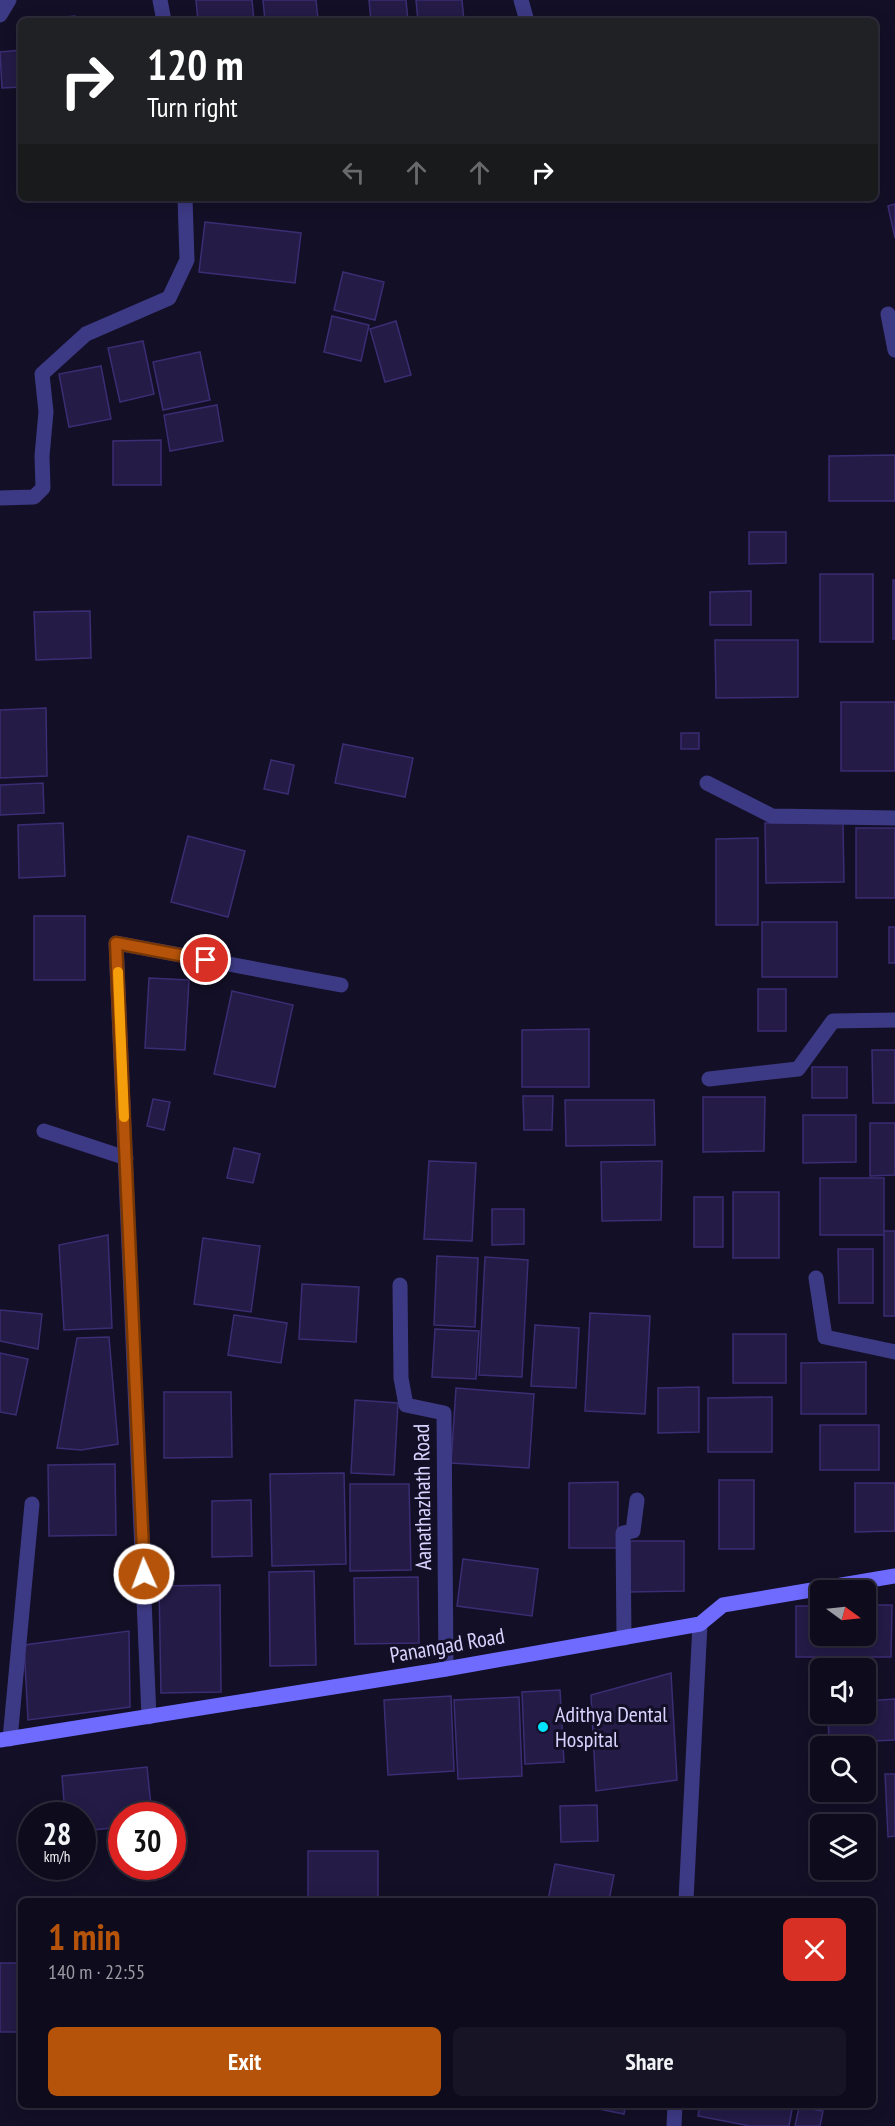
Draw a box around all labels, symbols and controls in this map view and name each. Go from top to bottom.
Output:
text: 120 m [147,37,244,92]
icon: right [48,42,126,120]
text: Turn right [147,90,238,124]
icon: left [337,156,370,189]
icon: ahead [400,156,433,189]
icon: ahead [463,156,496,189]
icon: right [526,156,559,189]
pin [180,934,231,985]
icon: arrive [189,943,222,976]
street label: Aanathazhath Road [407,1424,437,1570]
position arrow [112,1542,176,1606]
north arrow [810,1580,876,1646]
map controls [810,1580,876,1880]
street label: Panangad Road [387,1621,507,1669]
button: sound [810,1658,876,1724]
place label: Adithya Dental Hospital [555,1700,668,1753]
marker: Adithya Dental Hospital [536,1720,550,1734]
button: search [810,1736,876,1802]
speed limit sign: 30 [108,1802,186,1880]
text: 28 [43,1814,71,1853]
button: layers [810,1814,876,1880]
text: km/h [44,1847,70,1866]
text: 1 min [48,1913,121,1960]
button: close [783,1918,846,1981]
text: 140 m · 22:55 [48,1959,145,1985]
button: Exit [48,2027,441,2096]
button: Share [453,2027,846,2096]

